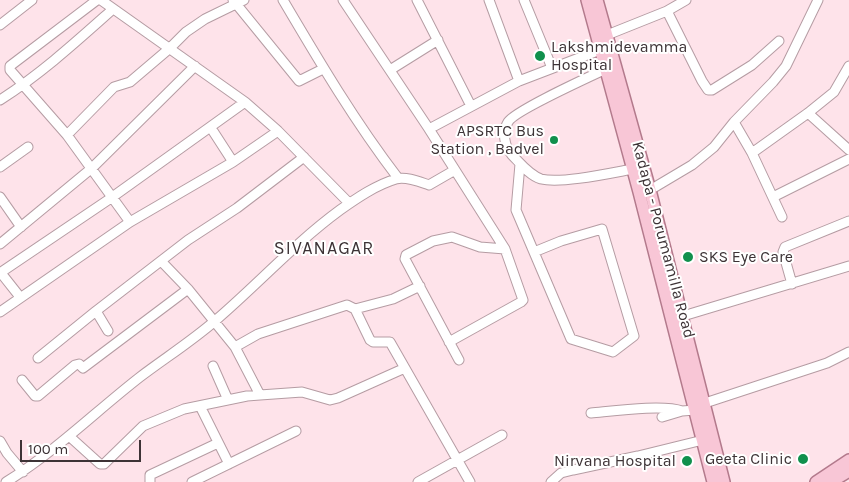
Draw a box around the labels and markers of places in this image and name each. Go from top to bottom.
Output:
place label: Lakshmidevamma Hospital [551,37,687,75]
marker: Lakshmidevamma Hospital [533,49,547,63]
place label: APSRTC Bus Station , Badvel [430,121,544,159]
marker: APSRTC Bus Station , Badvel [548,134,560,146]
place label: SKS Eye Care [699,247,793,267]
marker: SKS Eye Care [681,250,695,264]
place label: Geeta Clinic [705,449,792,469]
place label: Nirvana Hospital [554,451,676,471]
marker: Geeta Clinic [796,452,810,466]
marker: Nirvana Hospital [680,454,694,468]

